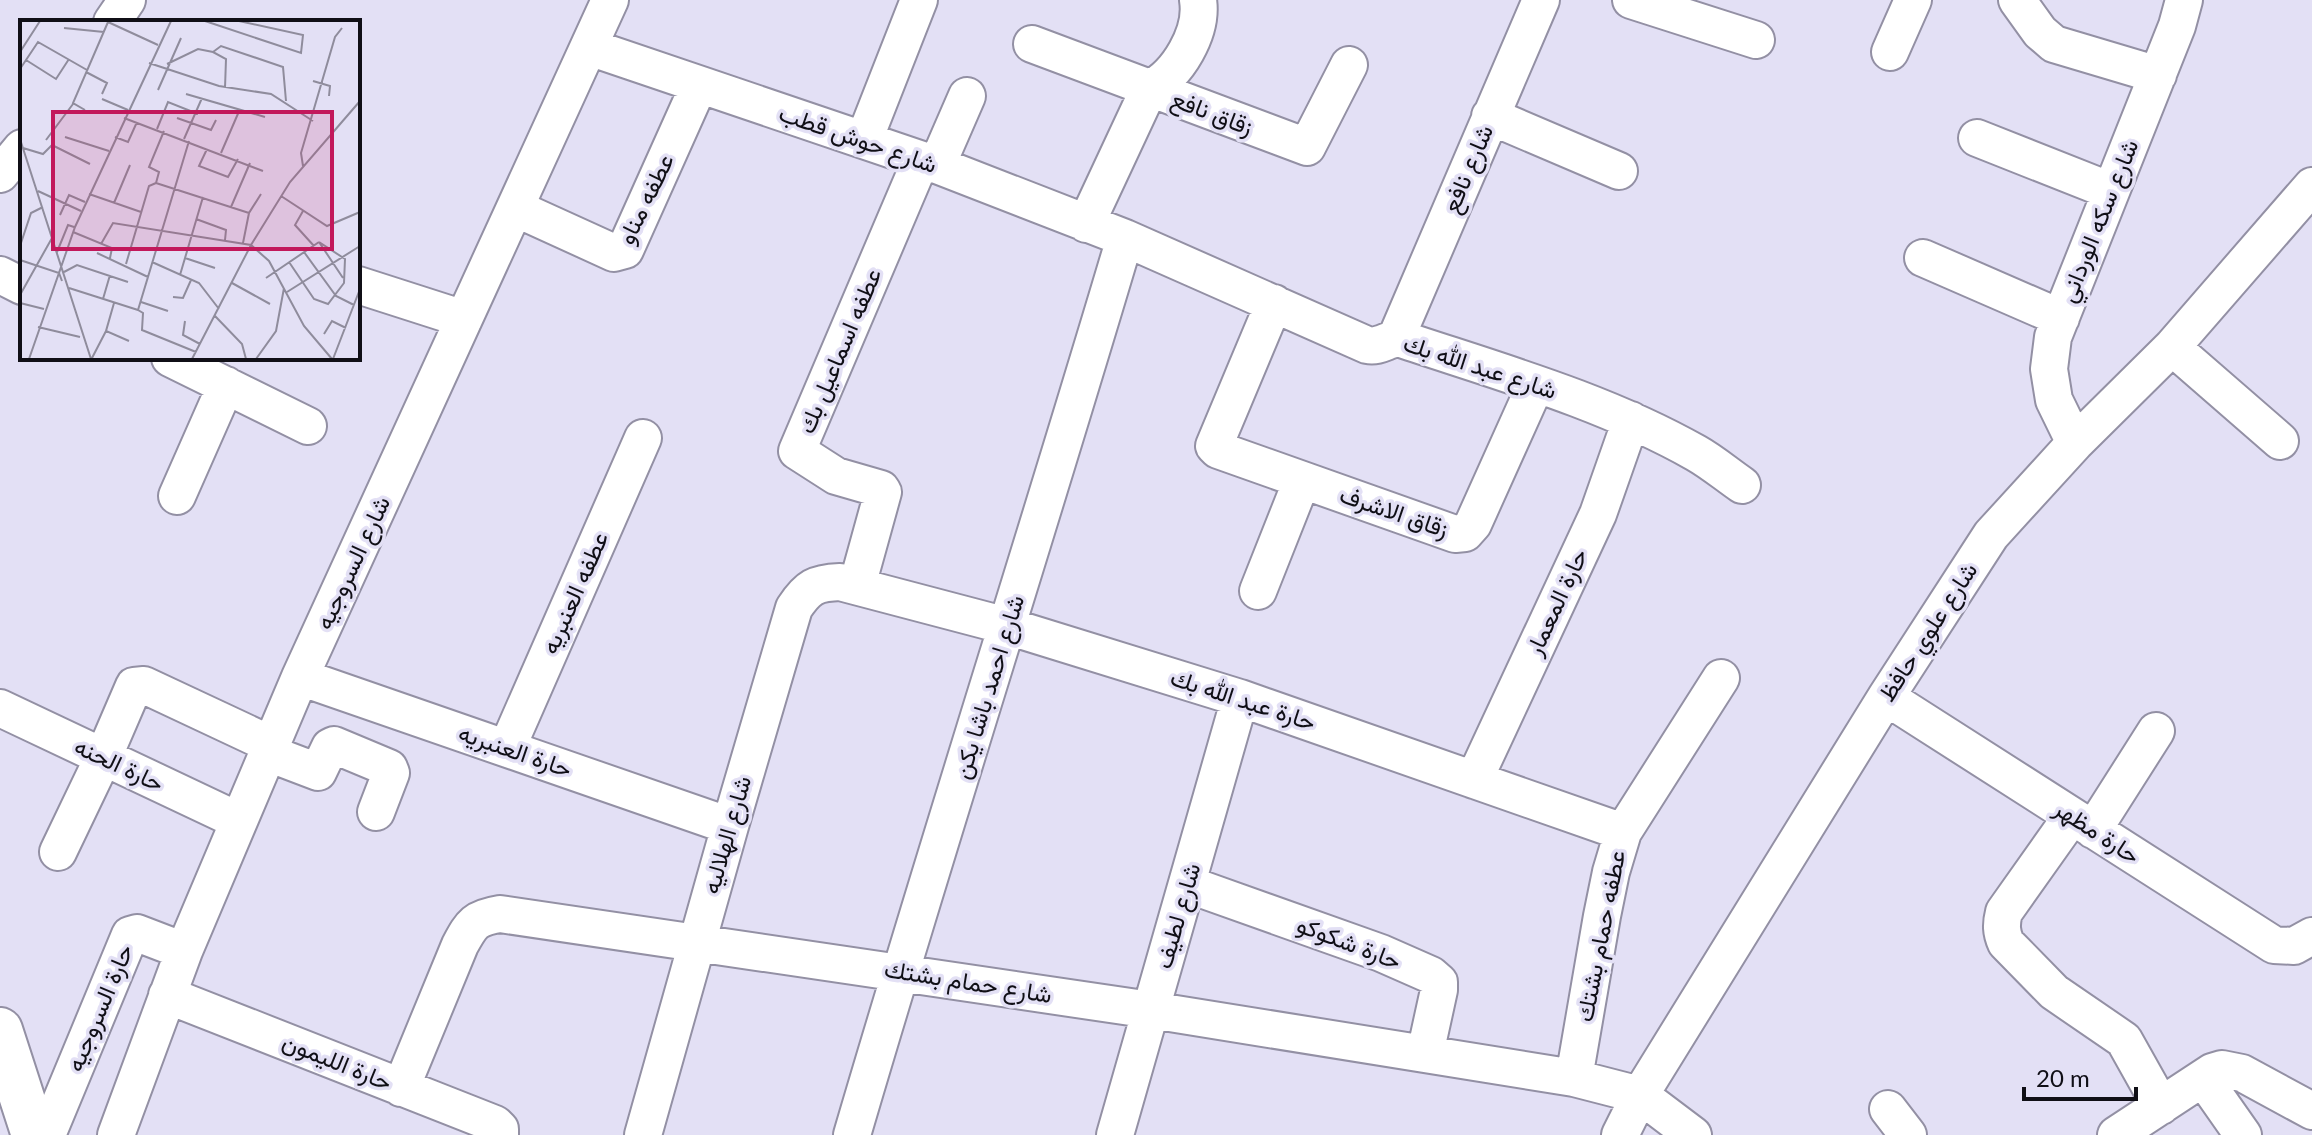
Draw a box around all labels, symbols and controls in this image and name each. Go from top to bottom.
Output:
inset map [20,20,360,360]
street label: زقاق نافع [1166,83,1257,144]
street label: شارع حوش قطب [775,97,941,181]
street label: شارع نافع [1435,120,1502,218]
street label: شارع سكه الورداني [2052,135,2149,308]
street label: عطفه مناو [610,148,681,249]
street label: عطفه اسماعيل بك [791,263,887,438]
street label: شارع عبد الله بك [1399,327,1561,407]
street label: زقاق الاشرف [1336,478,1453,545]
street label: شارع السروجيه [308,491,398,635]
street label: عطفه العنبريه [534,527,615,659]
street label: حارة المعمار [1518,543,1595,661]
street label: شارع علوي حافظ [1871,556,1987,709]
street label: شارع احمد باشا يكن [946,591,1032,783]
street label: حارة عبد الله بك [1167,661,1320,738]
street label: حارة العنبريه [454,717,576,784]
street label: حارة الحنه [69,730,169,799]
street label: شارع الهلاليه [695,772,759,898]
street label: حارة مظهر [2048,792,2146,871]
street label: عطفه حمام بشتك [1569,847,1633,1025]
street label: شارع لطيف [1148,859,1208,973]
street label: حارة شكوكو [1293,908,1406,977]
street label: حارة السروجيه [59,939,140,1076]
street label: شارع حمام بشتك [882,953,1054,1011]
street label: حارة الليمون [278,1026,397,1098]
scale bar [2024,1051,2136,1101]
text: 20 m [2036,1063,2090,1092]

